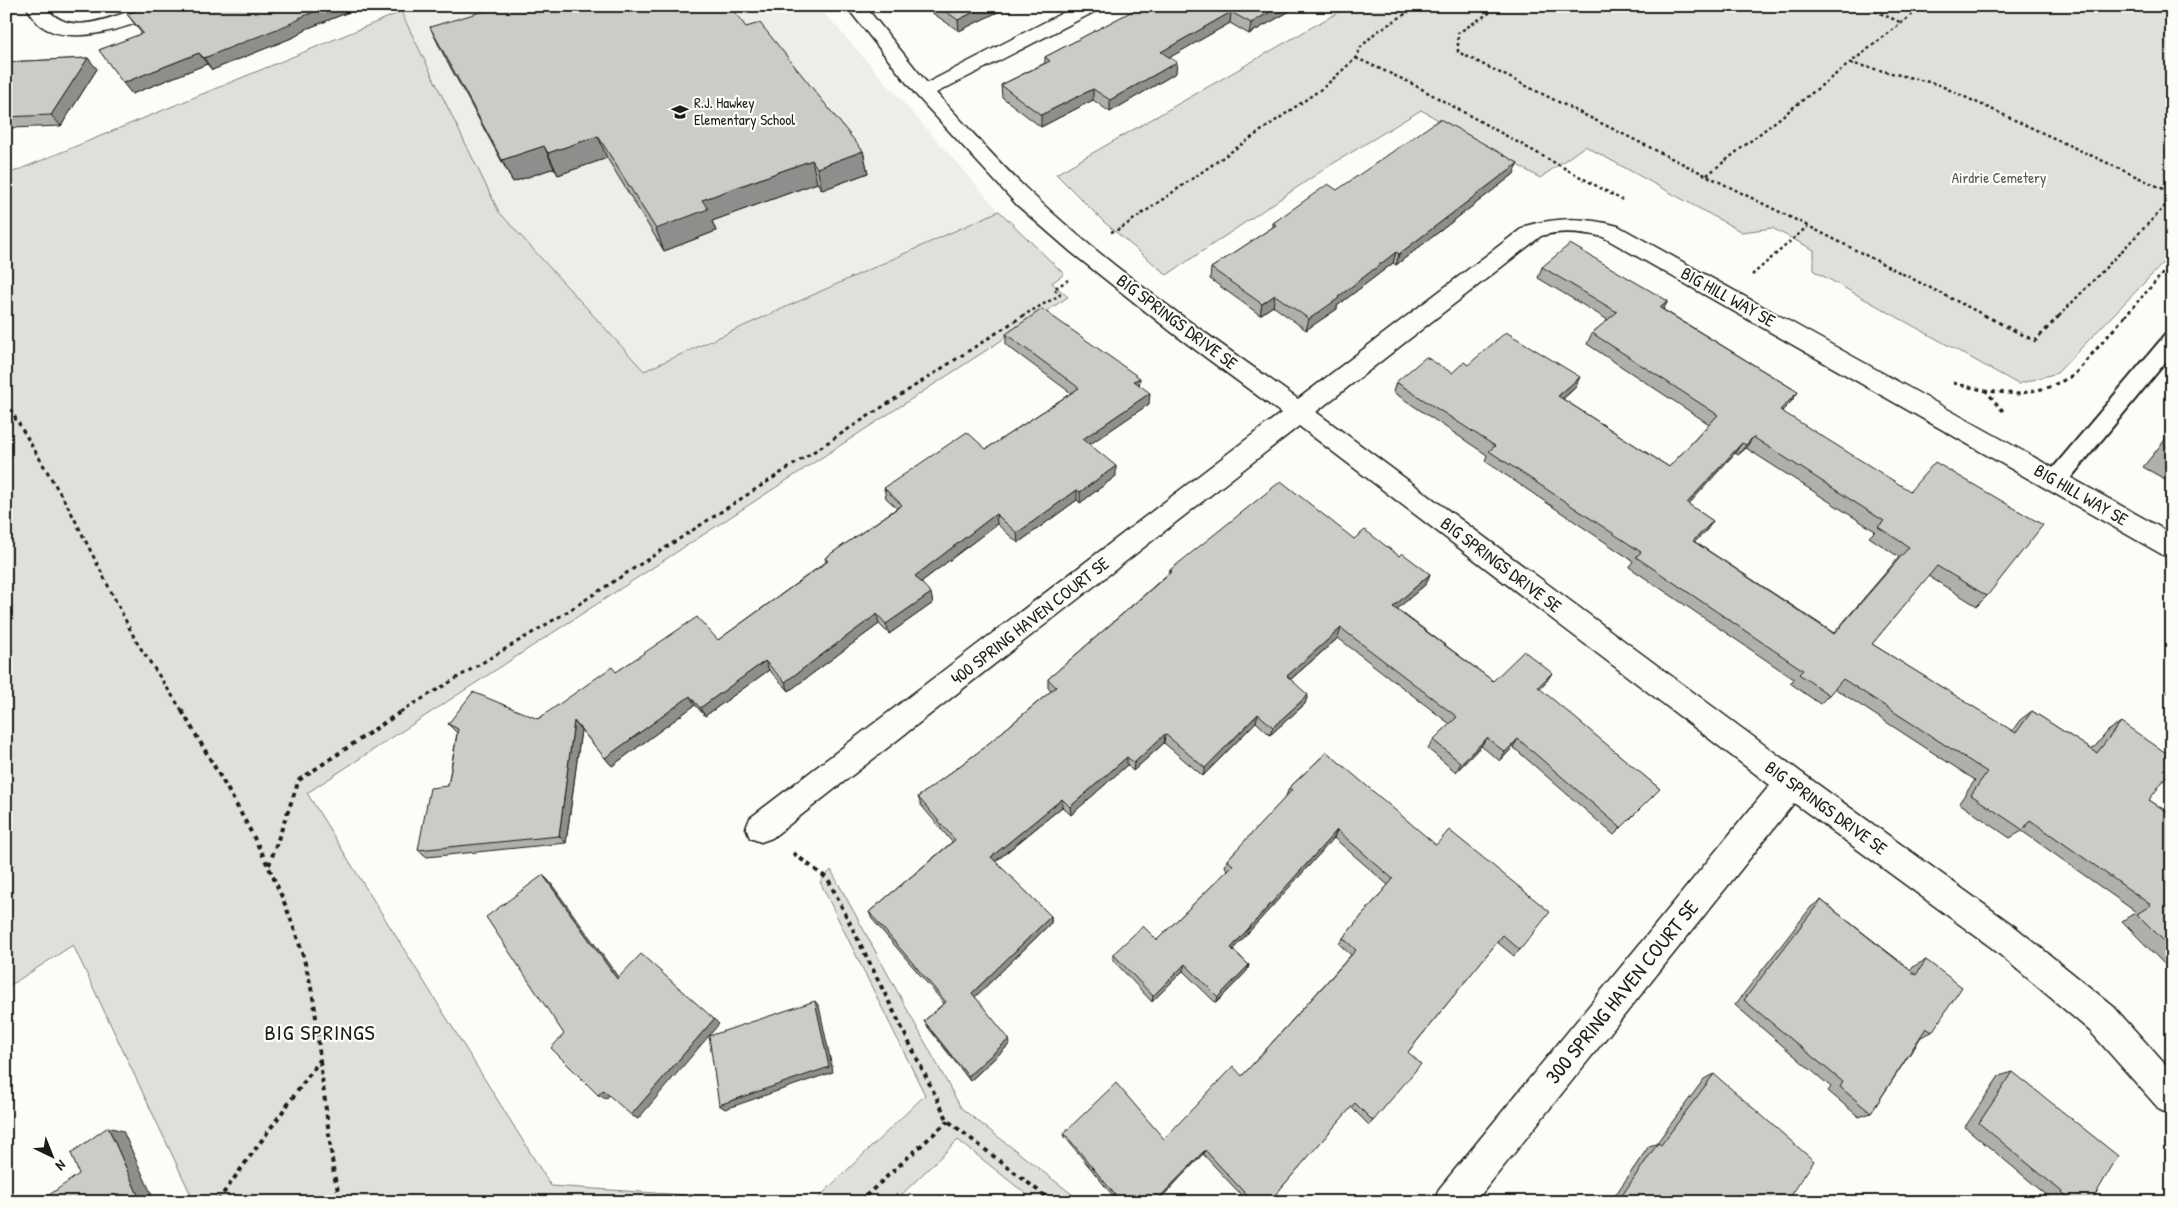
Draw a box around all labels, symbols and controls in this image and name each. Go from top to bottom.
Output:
place label: R.J. Hawkey Elementary School [694,92,795,130]
school or university icon: R.J. Hawkey Elementary School [670,102,690,122]
park label: Airdrie Cemetery [1952,167,2046,188]
street label: BIG HILL WAY SE [1676,260,1780,333]
street label: BIG SPRINGS DRIVE SE [1112,268,1243,375]
street label: BIG HILL WAY SE [2030,458,2133,532]
street label: BIG SPRINGS DRIVE SE [1436,511,1567,618]
street label: 400 SPRING HAVEN COURT SE [945,551,1114,690]
street label: BIG SPRINGS DRIVE SE [1760,755,1893,860]
street label: 300 SPRING HAVEN COURT SE [1538,894,1705,1090]
district label: BIG SPRINGS [264,1017,376,1047]
north arrow [28,1130,78,1180]
text: N [52,1156,70,1176]

